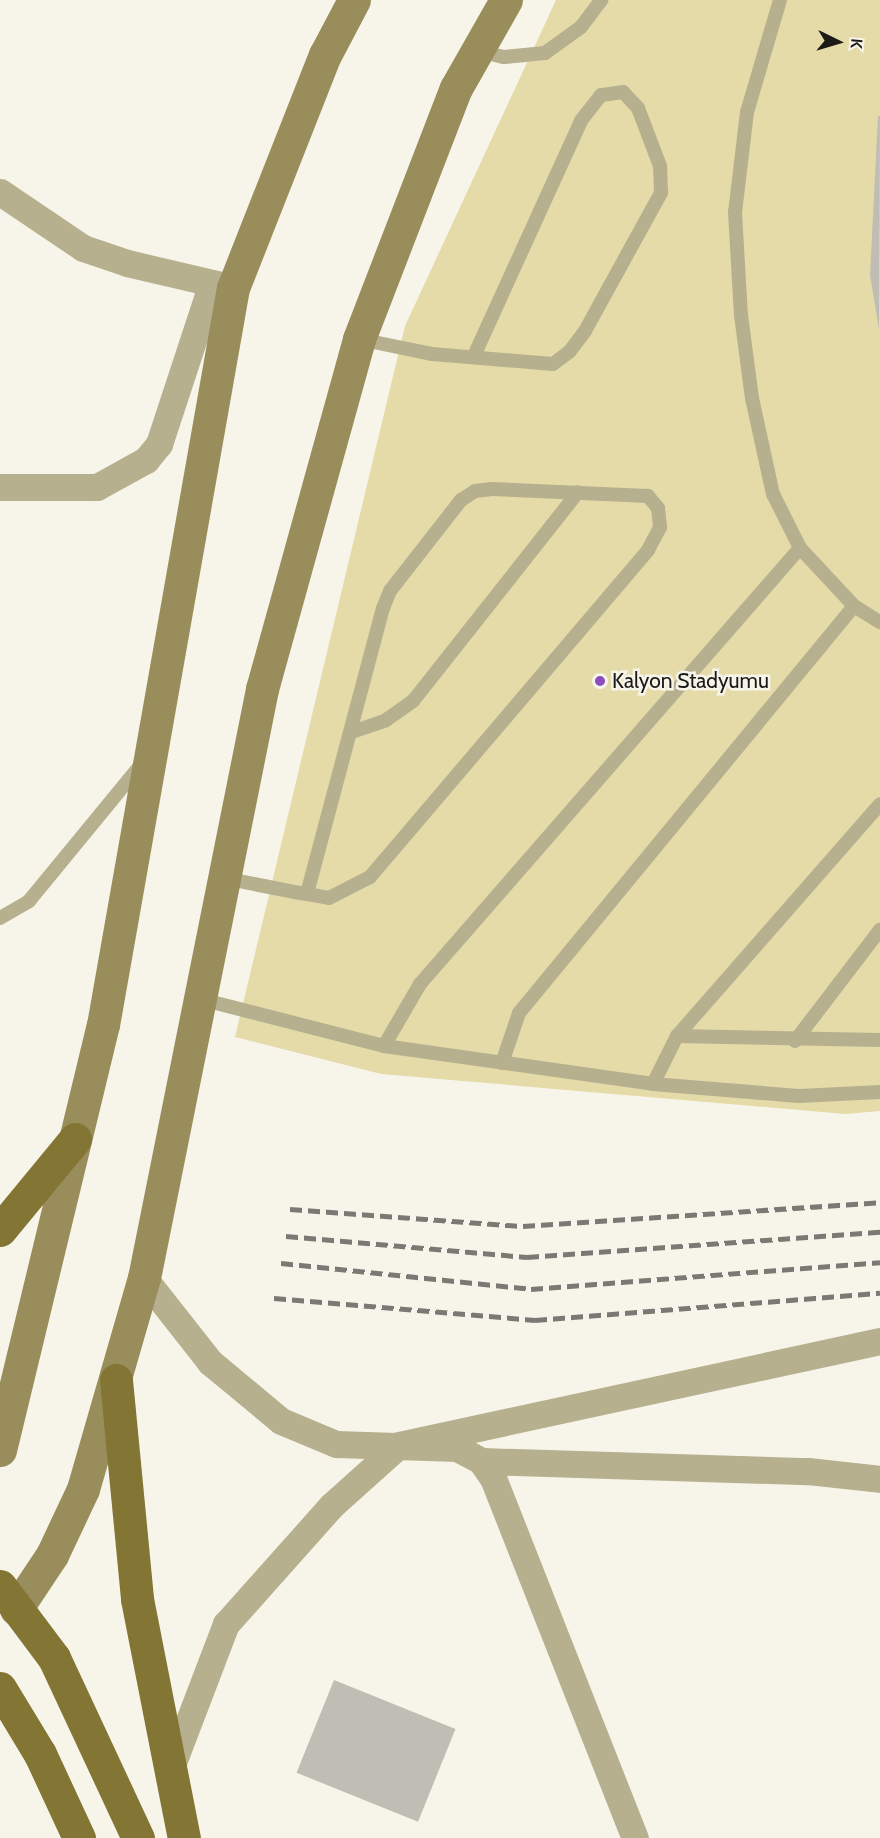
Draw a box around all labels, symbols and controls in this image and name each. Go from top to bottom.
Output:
north arrow [808,12,868,72]
text: K [847,38,866,49]
place label: Kalyon Stadyumu [612,668,769,694]
marker: Kalyon Stadyumu [593,674,607,688]

